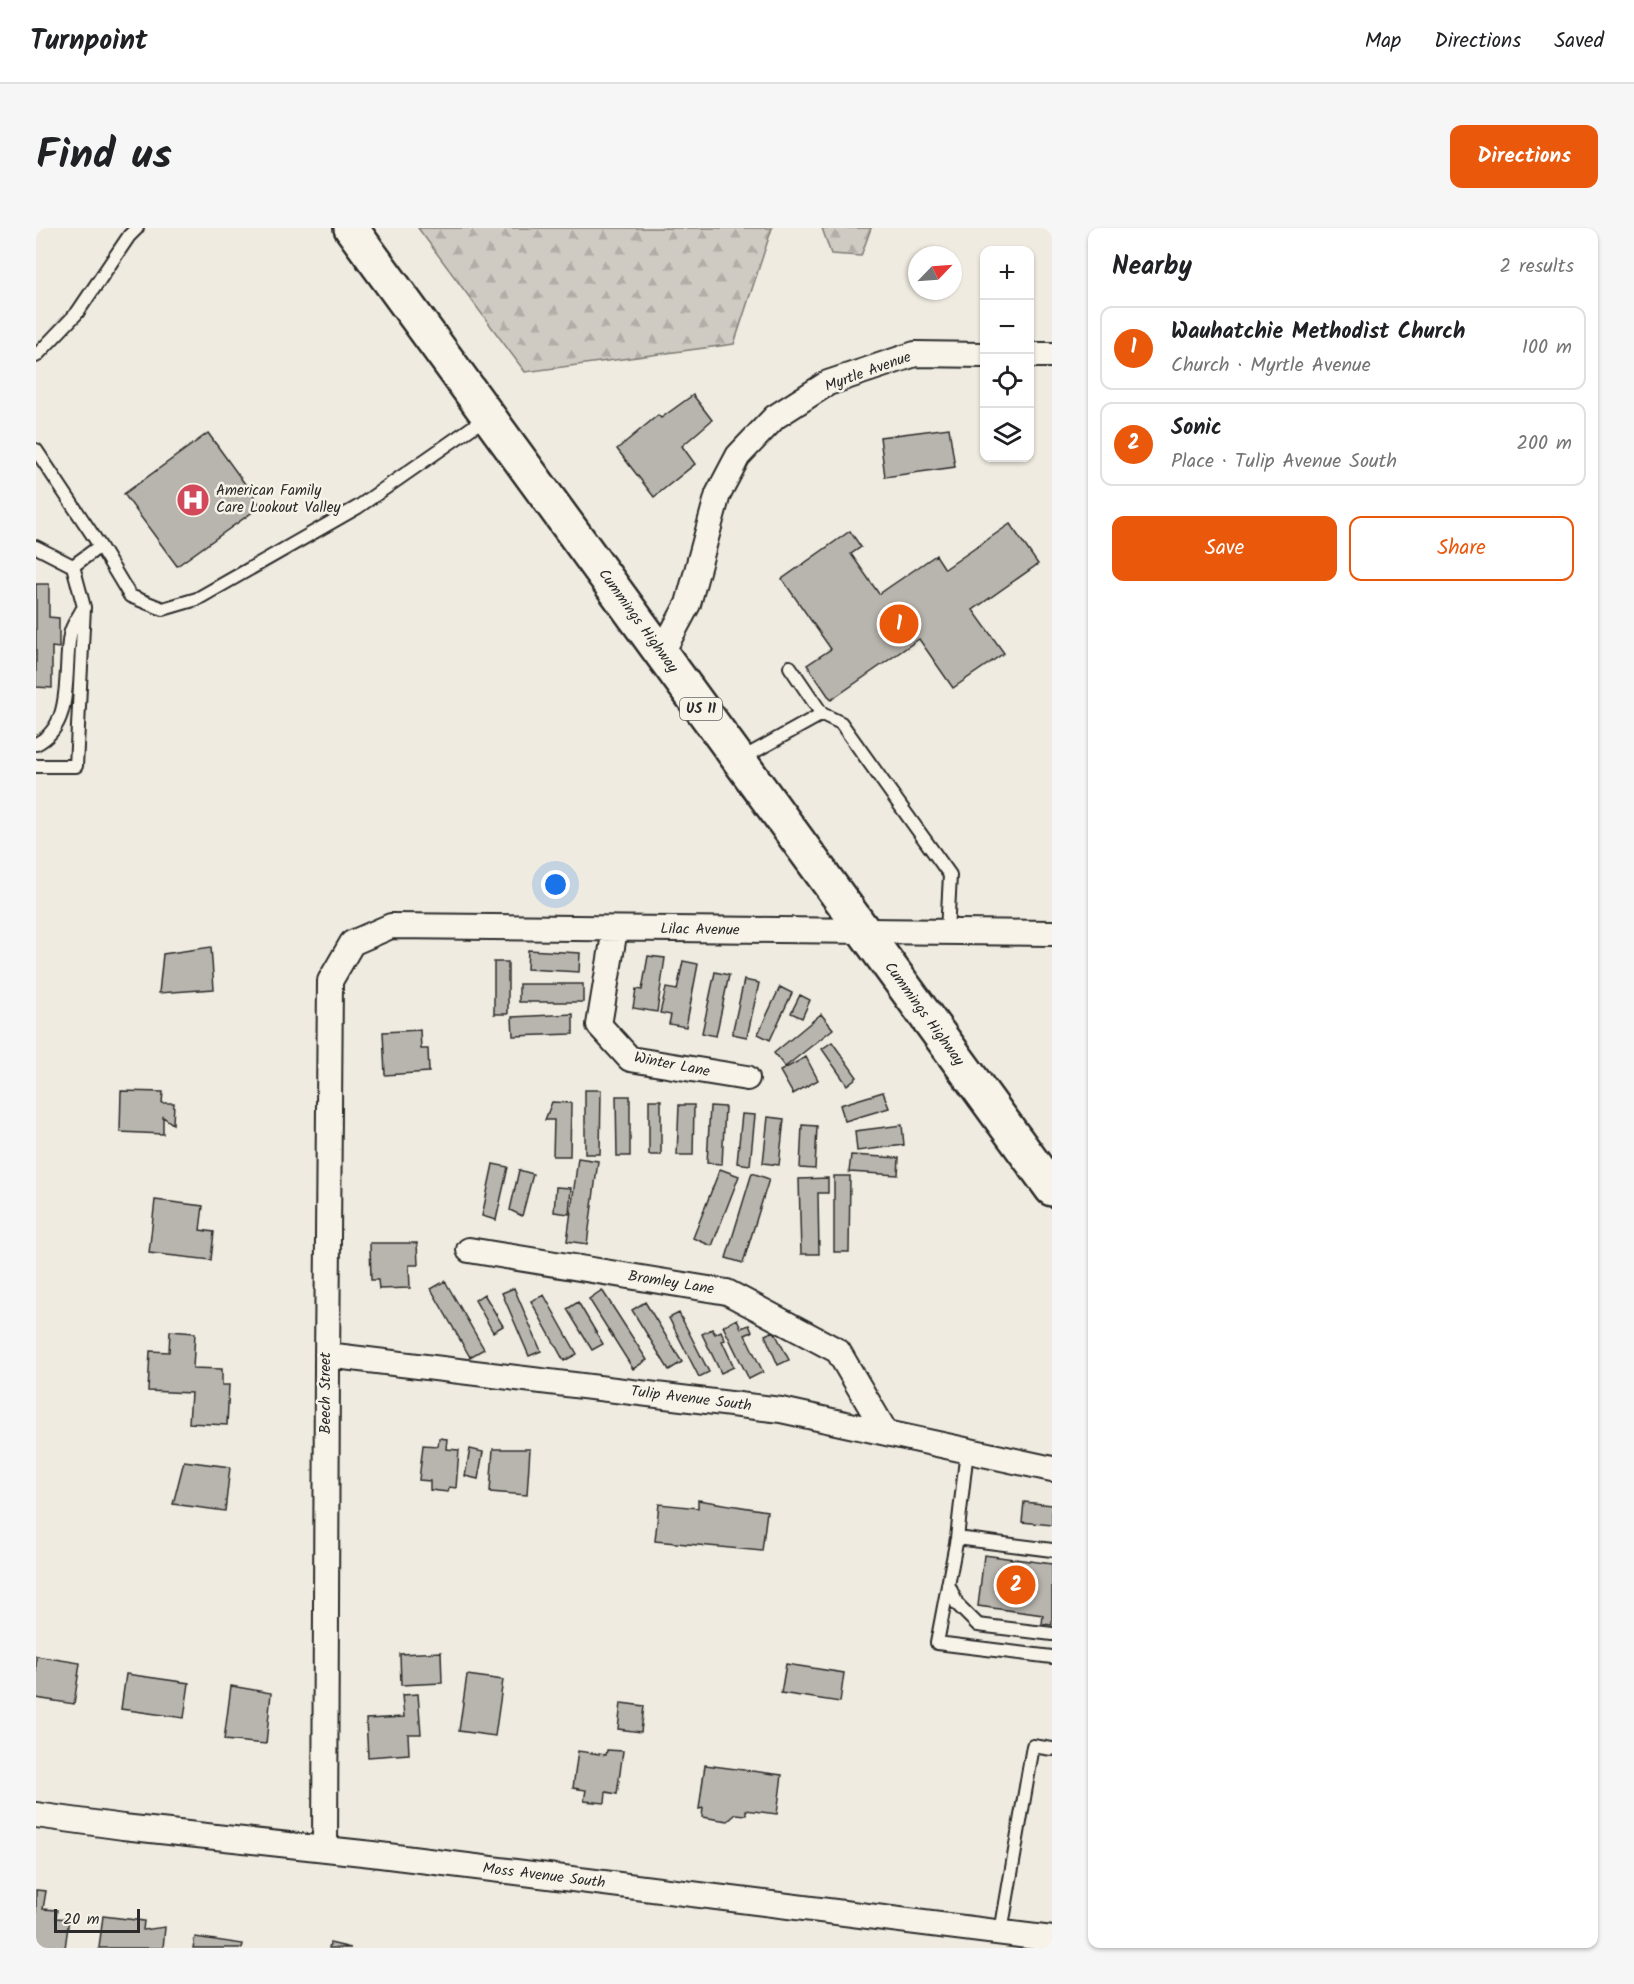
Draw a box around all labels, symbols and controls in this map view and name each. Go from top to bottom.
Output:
text: Turnpoint [30,19,148,64]
text: Map [1365,25,1401,58]
text: Directions [1434,25,1521,58]
text: Saved [1554,25,1604,58]
text: Find us [36,123,172,190]
button: Directions [1450,125,1598,188]
north arrow [908,246,962,300]
map controls [980,246,1034,462]
button: + [980,246,1034,300]
text: Nearby [1112,246,1192,288]
text: 2 results [1499,251,1574,283]
button: − [980,300,1034,354]
text: Wauhatchie Methodist Church [1171,315,1466,350]
text: 1 [1130,332,1137,364]
text: 100 m [1522,332,1572,364]
street label: Myrtle Avenue [821,345,915,399]
text: Church · Myrtle Avenue [1171,350,1371,382]
button: locate [980,354,1034,408]
button: layers [980,408,1034,462]
text: Sonic [1171,411,1222,446]
text: 2 [1128,428,1139,460]
text: 200 m [1516,428,1572,460]
text: Place · Tulip Avenue South [1171,446,1397,478]
place label: American Family Care Lookout Valley [216,479,342,520]
hospital icon: American Family Care Lookout Valley [175,482,211,518]
button: Save [1112,516,1337,581]
button: Share [1349,516,1574,581]
street label: Cummings Highway [592,564,685,679]
pin: 1 [880,602,918,646]
road number: US 11 [680,698,722,720]
your location [541,870,570,899]
street label: Lilac Avenue [660,917,740,943]
street label: Cummings Highway [878,957,971,1072]
street label: Winter Lane [632,1046,712,1084]
street label: Bromley Lane [626,1264,716,1302]
street label: Beech Street [314,1352,338,1434]
street label: Tulip Avenue South [629,1380,753,1418]
pin: 2 [996,1562,1036,1608]
street label: Moss Avenue South [481,1857,607,1895]
scale bar [54,1906,140,1934]
text: 20 m [63,1907,99,1932]

